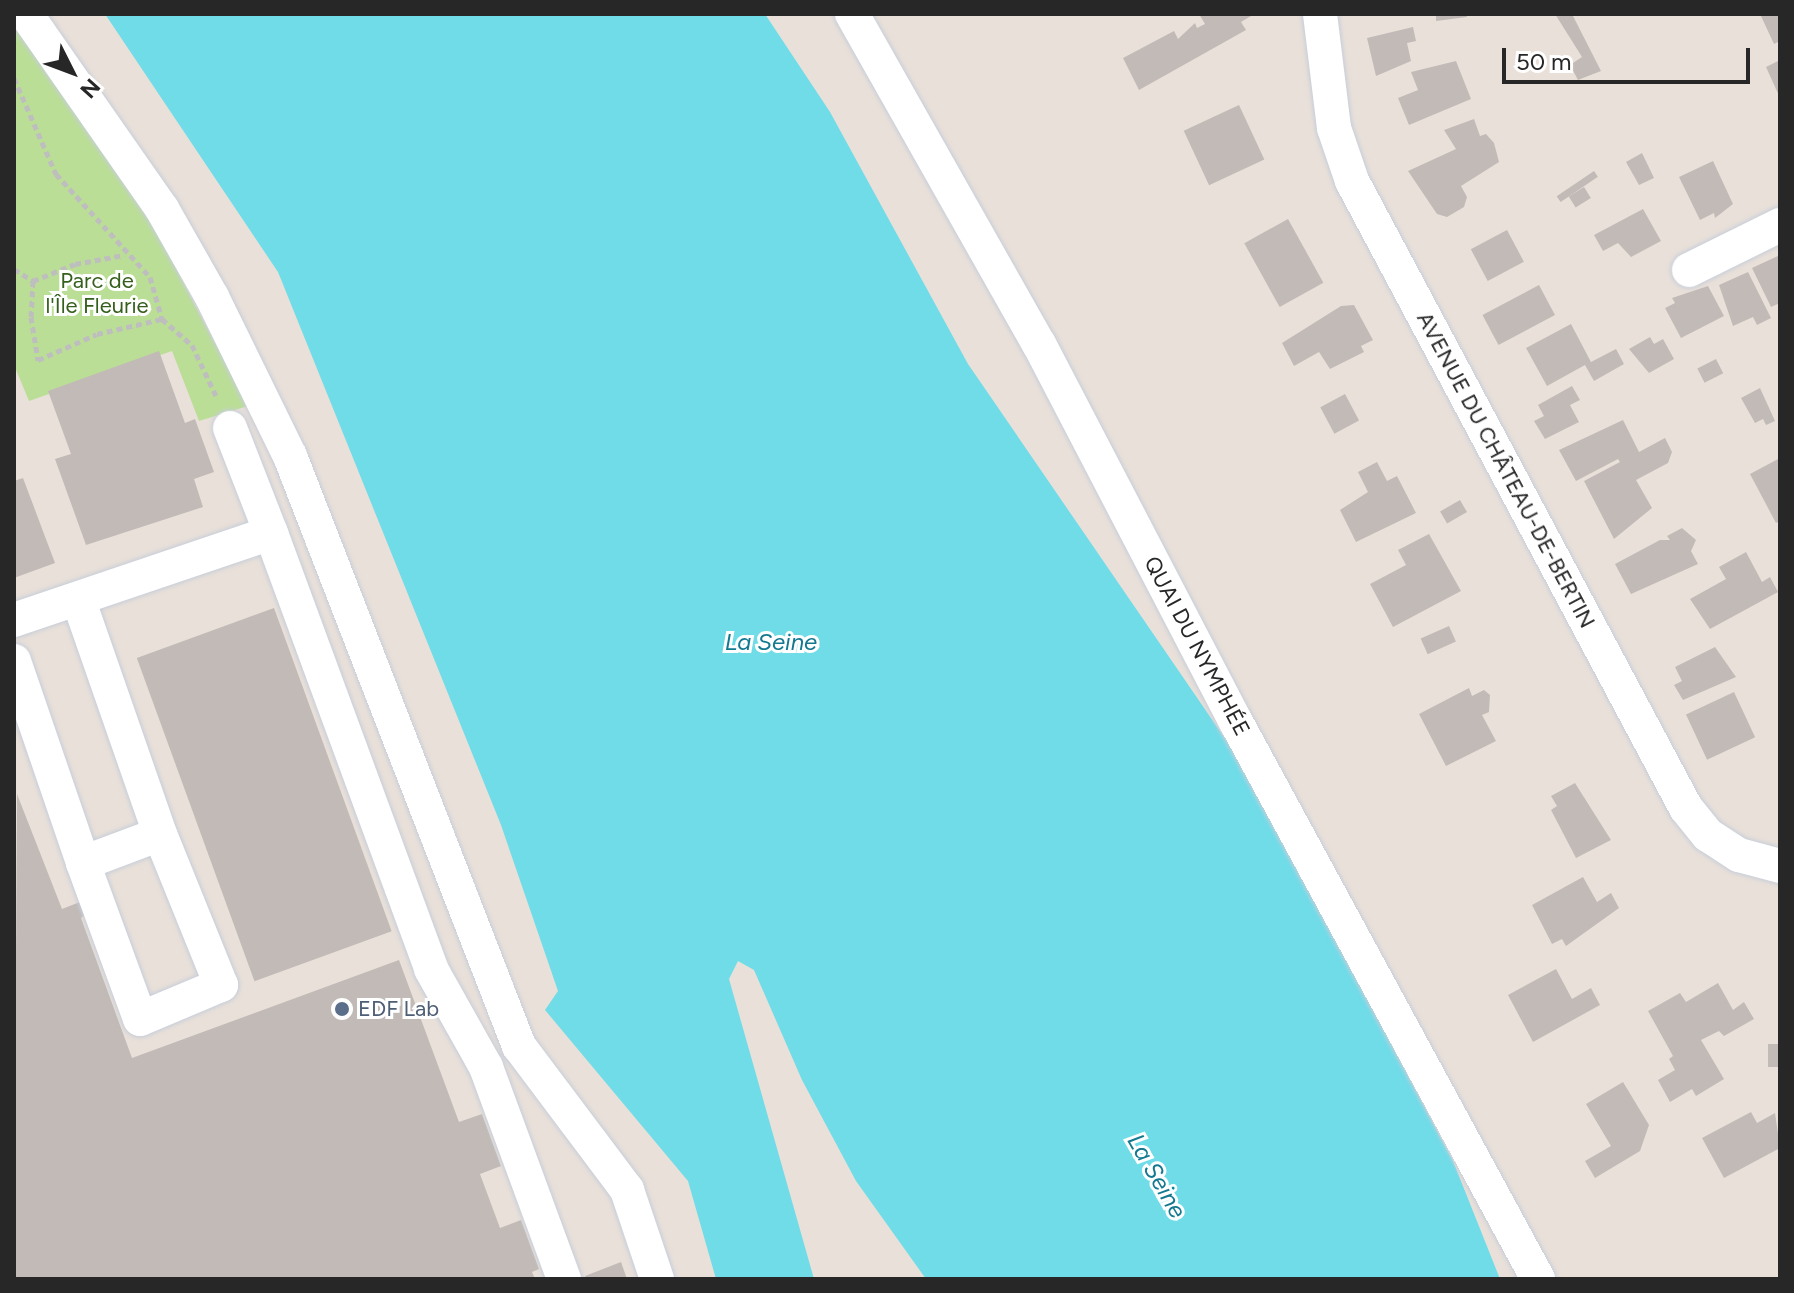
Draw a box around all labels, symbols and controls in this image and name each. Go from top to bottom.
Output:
north arrow [32,32,112,112]
scale bar [1506,32,1754,82]
text: 50 m [1516,47,1572,76]
text: N [74,73,106,104]
park label: Parc de l'Île Fleurie [45,267,149,318]
street label: AVENUE DU CHÂTEAU-DE-BERTIN [1411,307,1601,633]
street label: QUAI DU NYMPHÉE [1139,552,1255,740]
water label: La Seine [725,628,817,656]
place label: EDF Lab [358,996,439,1022]
marker: EDF Lab [333,1000,351,1018]
water label: La Seine [1121,1129,1193,1223]

